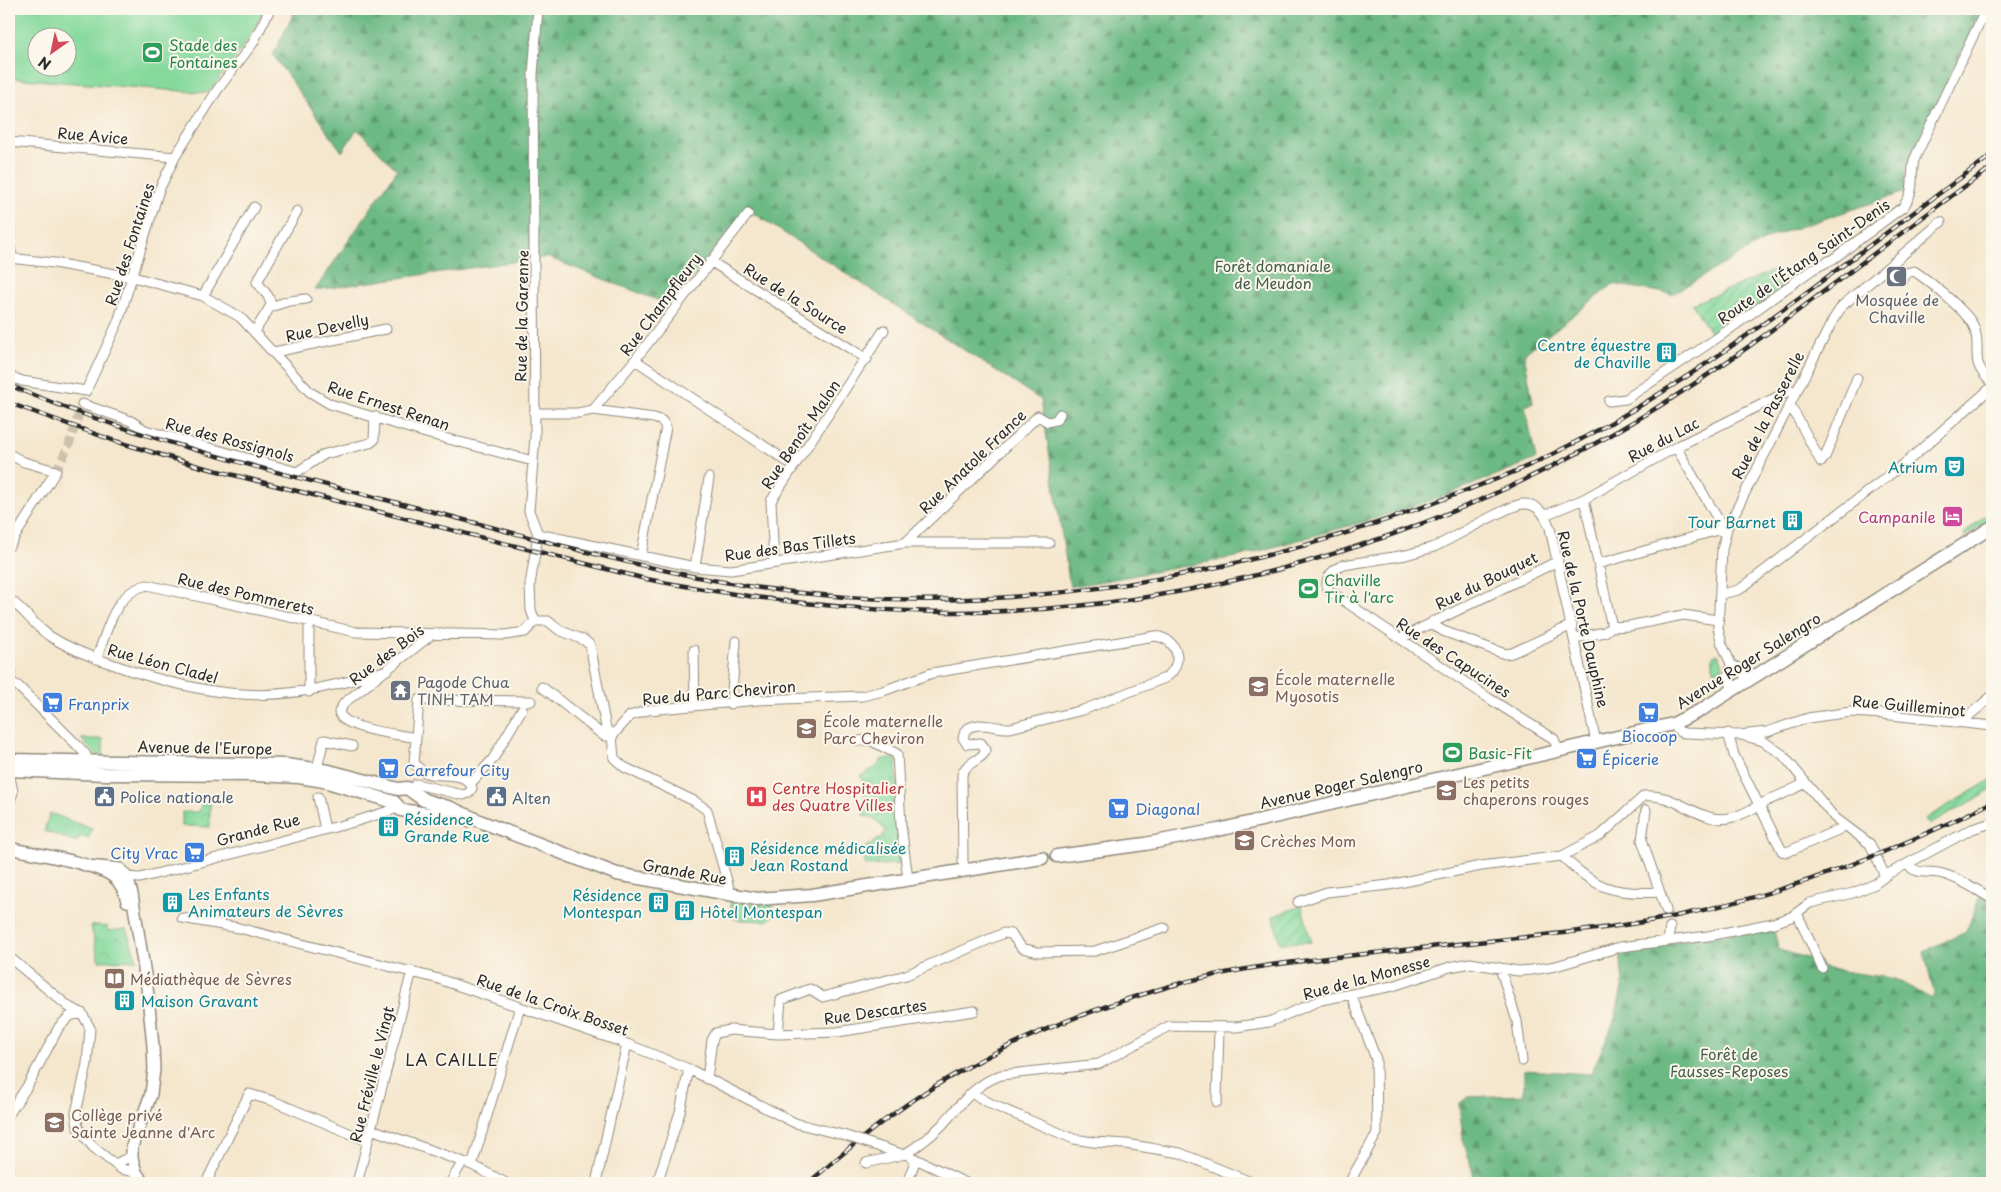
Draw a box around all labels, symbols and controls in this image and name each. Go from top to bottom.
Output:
north arrow [28,28,78,78]
place label: Stade des Fontaines [169,33,238,73]
sports icon: Stade des Fontaines [141,41,165,65]
text: N [34,51,55,75]
street label: Rue Avice [57,120,129,150]
street label: Rue des Fontaines [98,180,160,308]
street label: Route de l'Étang Saint-Denis [1712,192,1894,329]
street label: Rue Champfleury [614,248,706,360]
street label: Rue de la Garenne [508,250,534,382]
park label: Forêt domaniale de Meudon [1214,254,1332,294]
street label: Rue de la Source [739,257,853,339]
mosque icon: Mosquée de Chaville [1885,264,1909,288]
place label: Mosquée de Chaville [1855,288,1939,328]
street label: Rue Develly [283,307,371,347]
place label: Centre équestre de Chaville [1537,333,1651,373]
building icon: Centre équestre de Chaville [1655,341,1679,365]
street label: Rue de la Passerelle [1725,347,1809,483]
street label: Rue Ernest Renan [325,374,453,436]
street label: Rue Benoît Malon [755,375,845,493]
street label: Rue Anatole France [913,404,1031,518]
street label: Rue des Rossignols [163,411,297,467]
street label: Rue du Lac [1623,411,1703,467]
theatre icon: Atrium [1942,454,1966,478]
place label: Atrium [1888,455,1938,478]
hotel icon: Campanile [1940,504,1964,528]
place label: Campanile [1858,505,1936,528]
building icon: Tour Barnet [1780,509,1804,533]
place label: Tour Barnet [1688,510,1776,533]
street label: Rue des Bas Tillets [723,525,857,567]
street label: Rue de la Porte Dauphine [1552,528,1616,710]
street label: Rue du Bouquet [1431,545,1541,615]
street label: Rue des Pommerets [176,566,316,620]
place label: Chaville Tir à l'arc [1324,568,1394,608]
sports icon: Chaville Tir à l'arc [1296,576,1320,600]
street label: Avenue Roger Salengro [1671,606,1825,714]
street label: Rue des Capucines [1392,611,1516,703]
street label: Rue des Bois [344,618,429,690]
street label: Rue Léon Cladel [105,637,221,689]
place label: École maternelle Myosotis [1275,667,1395,707]
place label: Pagode Chua TINH TAM [417,670,510,710]
street label: Rue du Parc Cheviron [641,674,797,710]
school or university icon: École maternelle Myosotis [1247,675,1271,699]
temple icon: Pagode Chua TINH TAM [389,678,413,702]
street label: Rue Guilleminot [1851,689,1967,721]
supermarket icon: Franprix [40,691,64,715]
place label: Franprix [68,692,130,715]
supermarket icon: Biocoop [1637,700,1661,724]
place label: École maternelle Parc Cheviron [823,709,943,749]
school or university icon: École maternelle Parc Cheviron [795,717,819,741]
place label: Biocoop [1621,724,1677,747]
street label: Avenue de l'Europe [138,734,273,760]
sports icon: Basic-Fit [1440,740,1464,764]
place label: Basic-Fit [1468,741,1532,764]
supermarket icon: Épicerie [1574,746,1598,770]
place label: Épicerie [1602,747,1659,770]
street label: Avenue Roger Salengro [1257,754,1425,814]
supermarket icon: Carrefour City [376,757,400,781]
place label: Carrefour City [404,758,510,781]
place label: Les petits chaperons rouges [1463,770,1589,810]
place label: Centre Hospitalier des Quatre Villes [772,776,905,816]
school or university icon: Les petits chaperons rouges [1435,778,1459,802]
public building icon: Police nationale [92,784,116,808]
hospital icon: Centre Hospitalier des Quatre Villes [744,784,768,808]
place label: Police nationale [120,785,234,808]
public building icon: Alten [484,785,508,809]
place label: Alten [512,786,551,809]
supermarket icon: Diagonal [1107,796,1131,820]
place label: Diagonal [1135,797,1200,820]
street label: Grande Rue [214,807,302,851]
place label: Résidence Grande Rue [404,807,490,847]
building icon: Résidence Grande Rue [376,815,400,839]
school or university icon: Crèches Mom [1232,828,1256,852]
place label: Crèches Mom [1260,829,1356,852]
place label: Résidence médicalisée Jean Rostand [750,836,907,876]
supermarket icon: City Vrac [182,840,206,864]
place label: City Vrac [110,841,178,864]
building icon: Résidence médicalisée Jean Rostand [722,844,746,868]
street label: Grande Rue [641,852,729,890]
place label: Les Enfants Animateurs de Sèvres [188,882,343,922]
place label: Résidence Montespan [563,883,642,923]
building icon: Les Enfants Animateurs de Sèvres [160,890,184,914]
building icon: Résidence Montespan [646,891,670,915]
building icon: Hôtel Montespan [672,899,696,923]
place label: Hôtel Montespan [700,900,823,923]
street label: Rue de la Monesse [1300,949,1432,1005]
library icon: Médiathèque de Sèvres [102,966,126,990]
place label: Médiathèque de Sèvres [130,967,292,990]
street label: Rue de la Croix Bosset [474,967,632,1041]
building icon: Maison Gravant [113,988,137,1012]
place label: Maison Gravant [141,989,258,1012]
street label: Rue Descartes [822,992,928,1030]
street label: Rue Fréville le Vingt [343,1003,399,1145]
park label: Forêt de Fausses-Reposes [1670,1042,1788,1082]
district label: LA CAILLE [405,1047,499,1071]
place label: Collège privé Sainte Jeanne d'Arc [71,1103,215,1143]
school or university icon: Collège privé Sainte Jeanne d'Arc [43,1111,67,1135]

